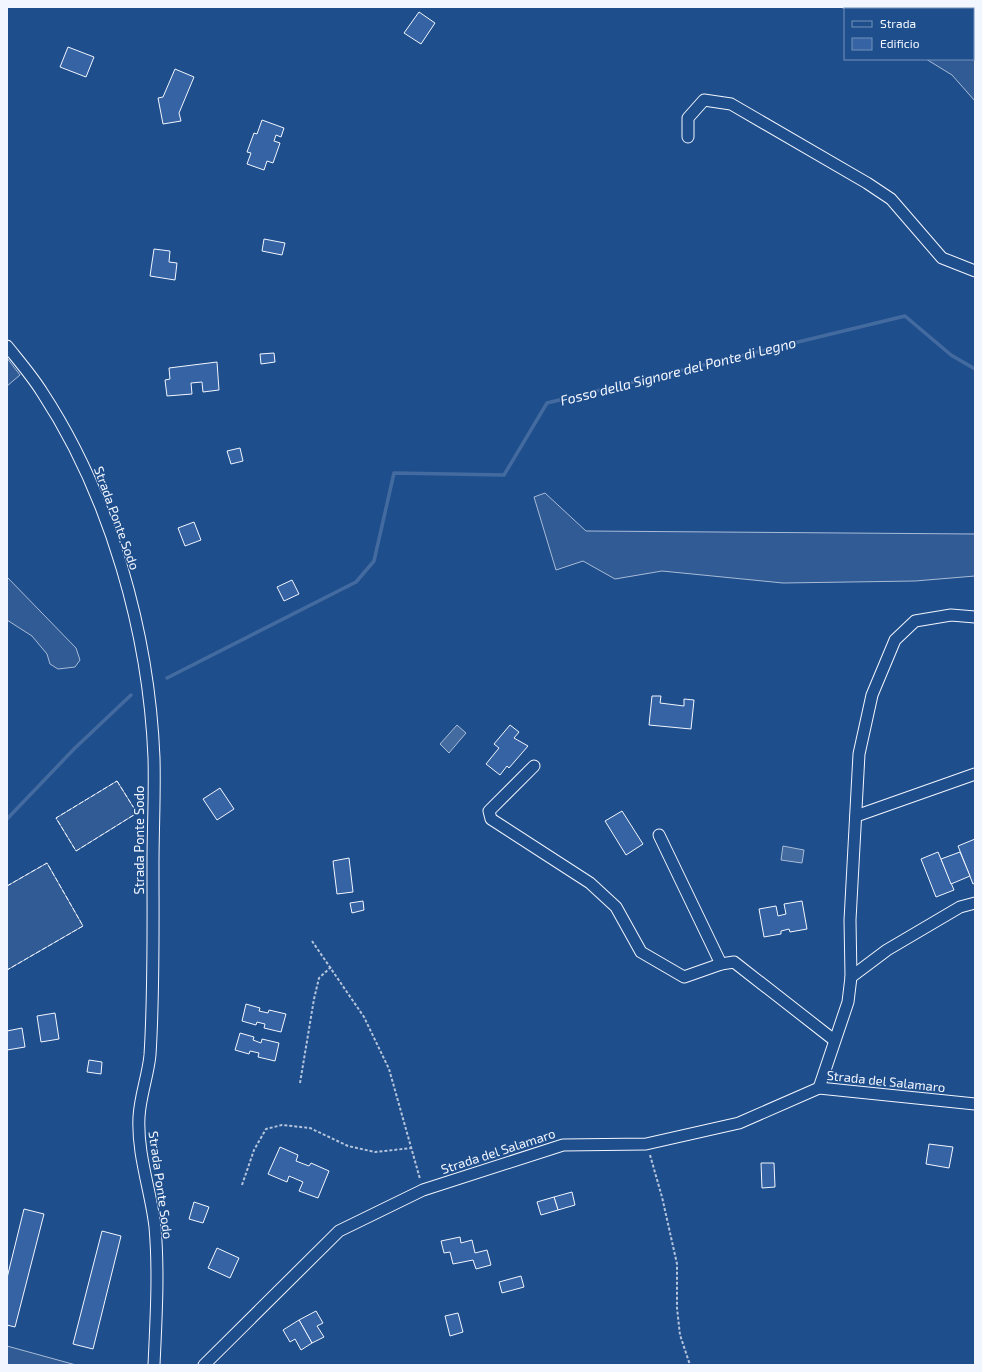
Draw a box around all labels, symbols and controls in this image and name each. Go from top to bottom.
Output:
legend [844,8,974,60]
text: Strada [880,16,916,30]
text: Edificio [880,36,920,50]
water label: Fosso della Signore del Ponte di Legno [558,333,798,409]
street label: Strada Ponte Sodo [91,464,143,572]
street label: Strada Ponte Sodo [131,786,147,894]
street label: Strada del Salamaro [826,1067,946,1095]
street label: Strada del Salamaro [439,1125,557,1177]
street label: Strada Ponte Sodo [146,1130,176,1240]

